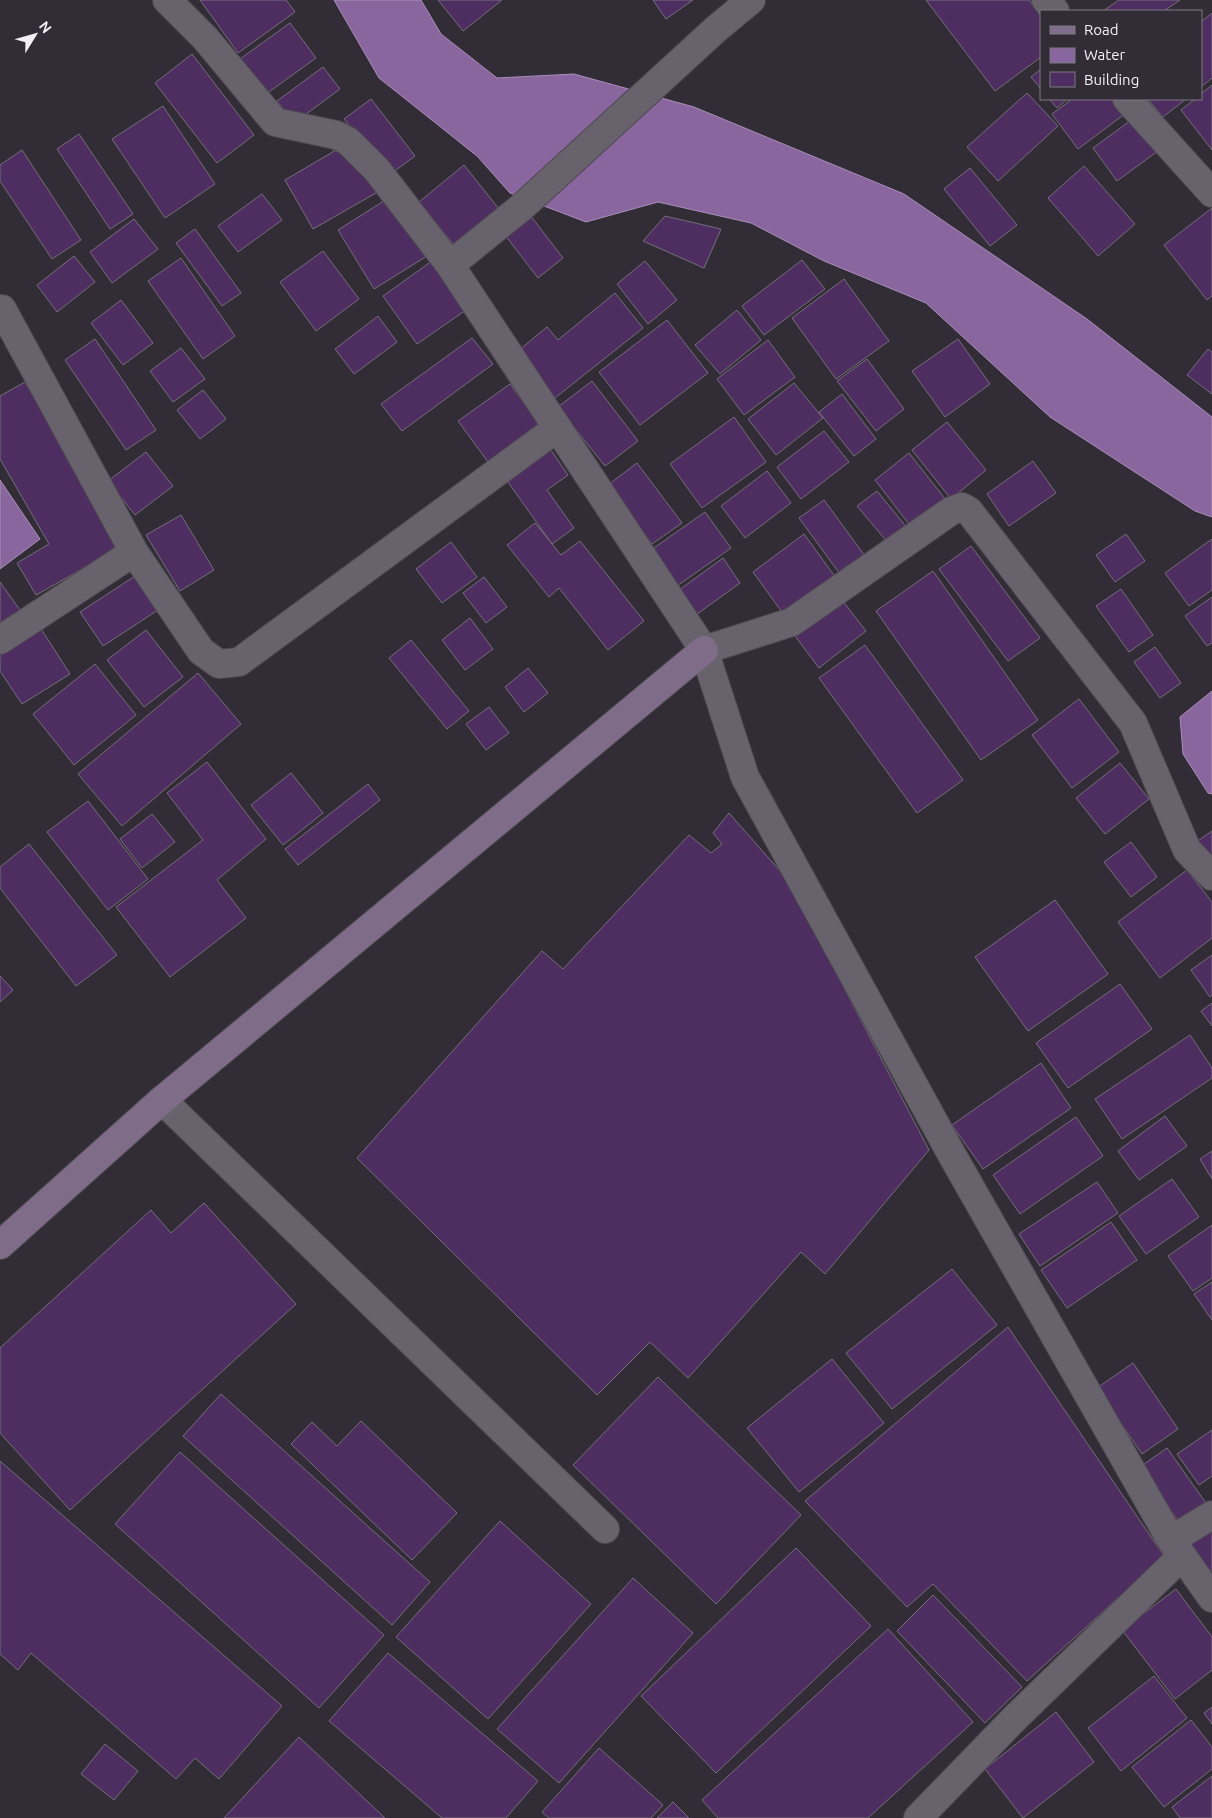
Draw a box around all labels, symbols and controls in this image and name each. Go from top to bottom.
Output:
north arrow [10,10,60,60]
legend [1040,10,1202,100]
text: N [36,18,55,36]
text: Road [1084,21,1119,38]
text: Water [1084,46,1125,63]
text: Building [1084,71,1139,88]

